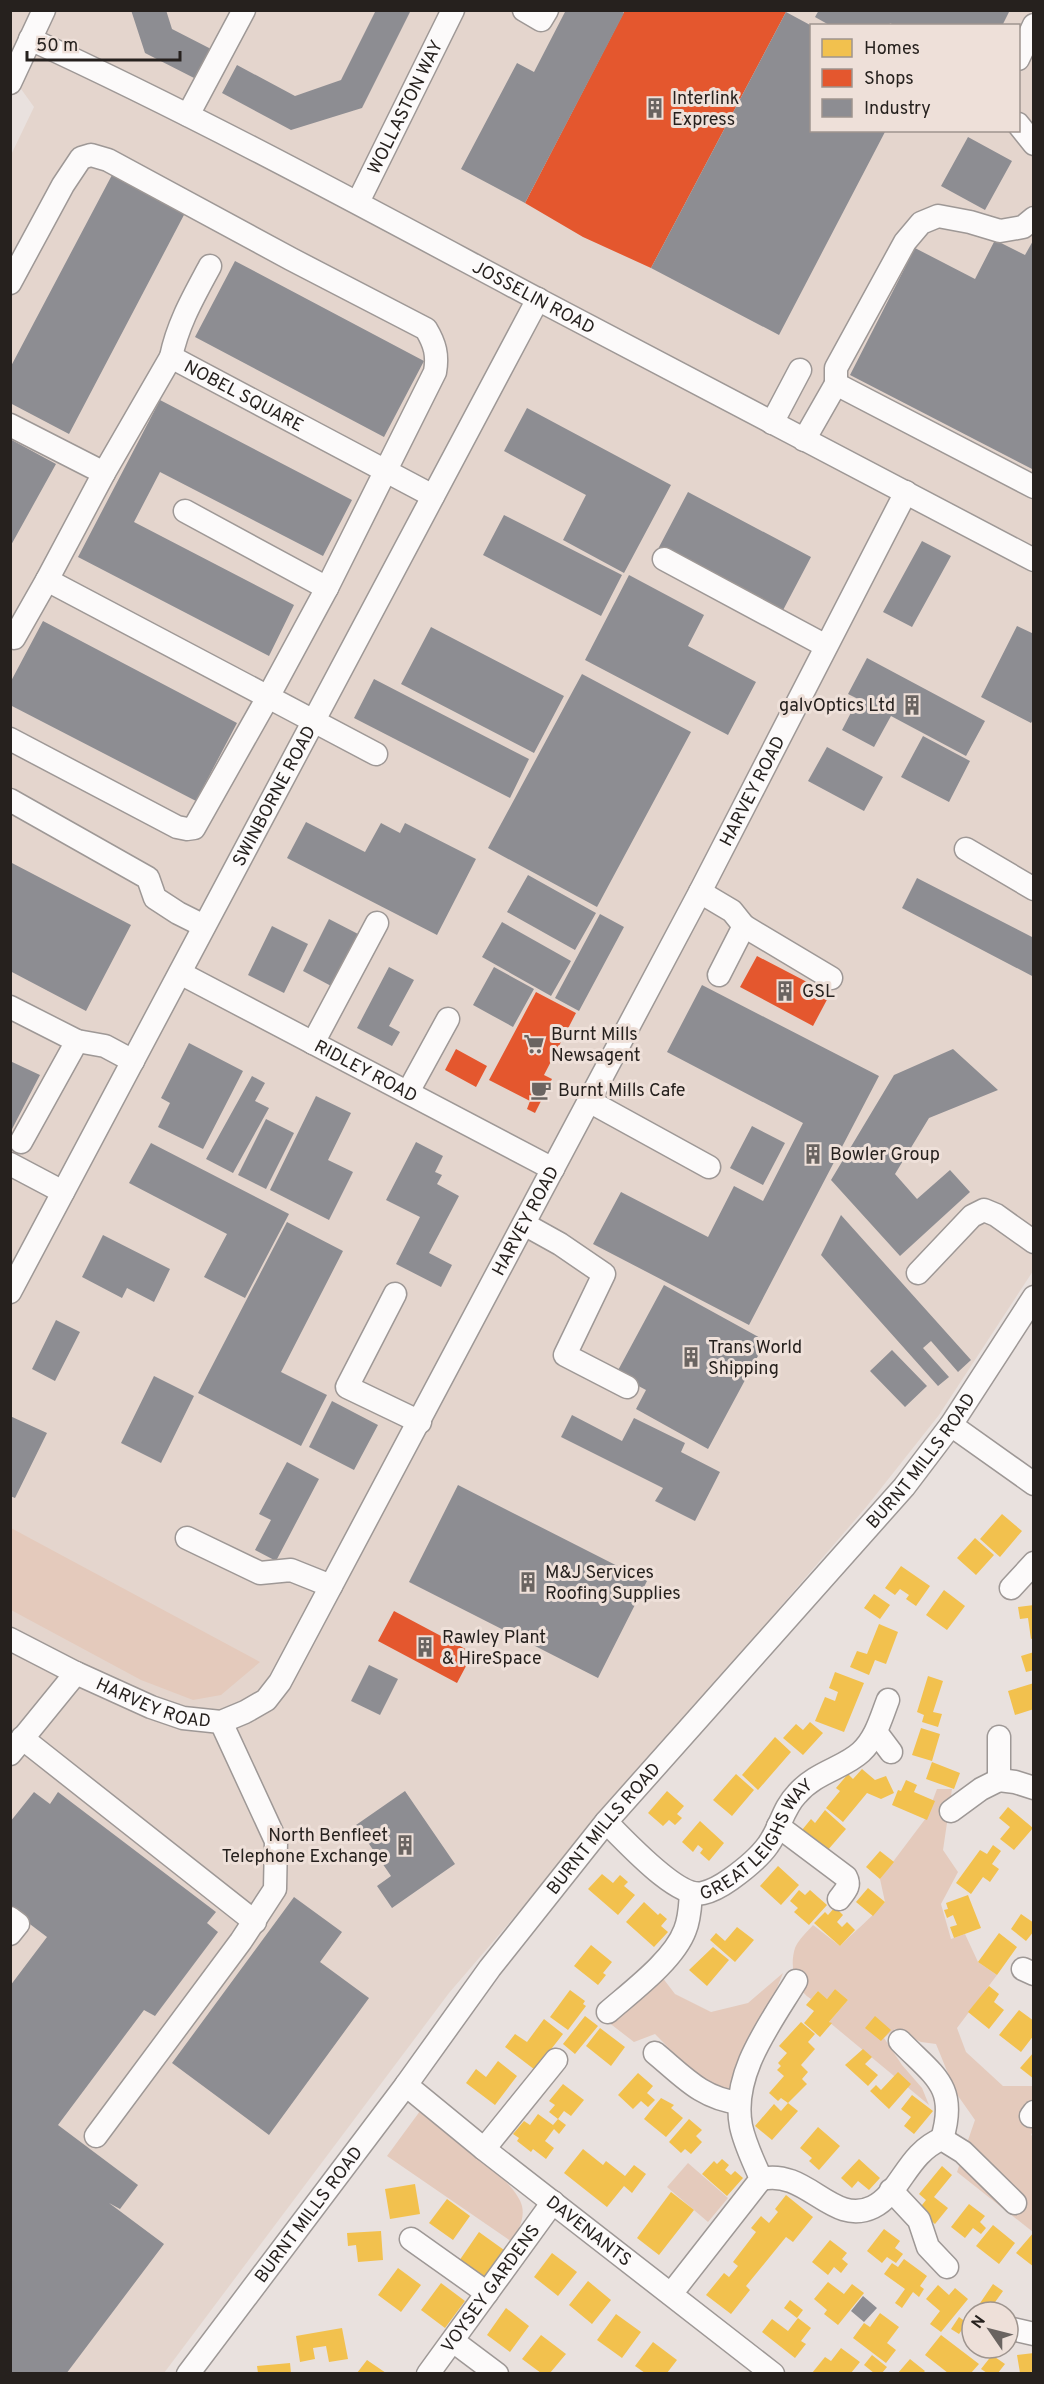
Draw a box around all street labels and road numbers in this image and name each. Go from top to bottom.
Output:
street label: WOLLASTON WAY [363,37,449,179]
street label: JOSSELIN ROAD [468,256,598,340]
street label: NOBEL SQUARE [179,356,307,438]
street label: SWINBORNE ROAD [228,722,322,871]
street label: HARVEY ROAD [715,733,791,851]
street label: RIDLEY ROAD [310,1035,421,1109]
street label: HARVEY ROAD [488,1163,565,1280]
street label: BURNT MILLS ROAD [862,1389,982,1534]
street label: HARVEY ROAD [92,1673,212,1734]
street label: BURNT MILLS ROAD [543,1758,666,1900]
street label: GREAT LEIGHS WAY [697,1774,818,1906]
street label: BURNT MILLS ROAD [251,2142,369,2288]
street label: DAVENANTS [541,2191,635,2272]
street label: VOYSEY GARDENS [437,2220,546,2358]

